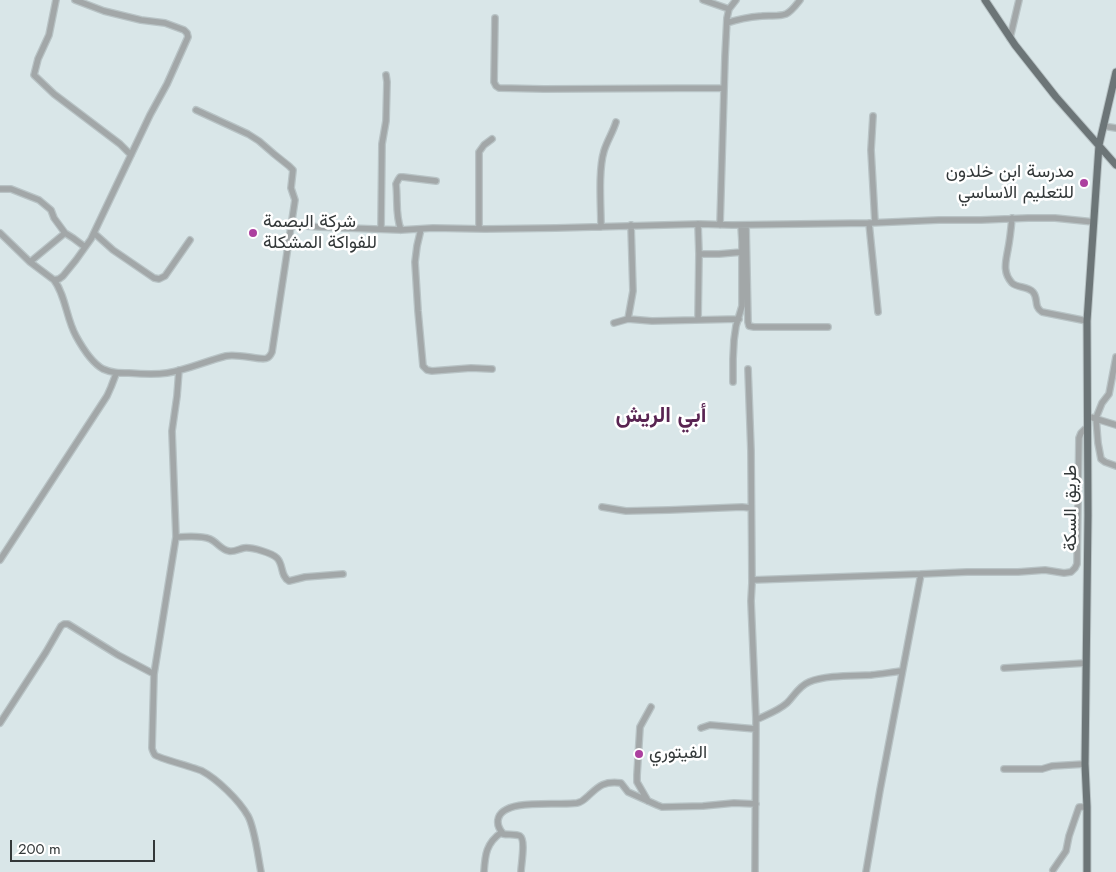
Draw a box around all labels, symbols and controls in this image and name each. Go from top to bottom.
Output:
place label: مدرسة ابن خلدون للتعليم الاساسي [946,162,1074,204]
marker: مدرسة ابن خلدون للتعليم الاساسي [1078,177,1090,189]
place label: شركة البصمة للفواكة المشكلة [263,212,377,254]
marker: شركة البصمة للفواكة المشكلة [247,227,259,239]
district label: أبي الريش [615,404,707,430]
street label: طريق السكة [1061,465,1083,551]
place label: الفيتوري [649,743,707,765]
marker: الفيتوري [633,748,645,760]
scale bar [12,830,158,862]
text: 200 m [18,838,61,860]

